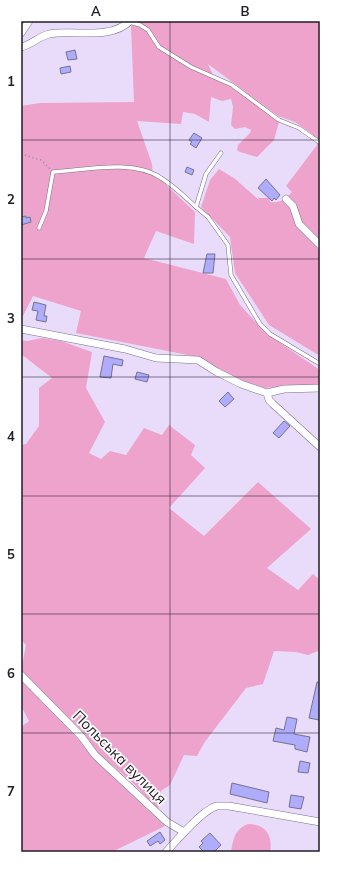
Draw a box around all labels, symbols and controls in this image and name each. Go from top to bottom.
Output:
text: A [91,3,101,19]
text: B [241,3,250,19]
text: 1 [7,73,15,89]
text: 2 [7,191,15,207]
text: 3 [7,310,15,326]
text: 4 [7,428,15,444]
text: 5 [7,546,15,562]
text: 6 [7,665,15,681]
street label: Польська вулиця [69,706,171,808]
text: 7 [7,783,15,799]

